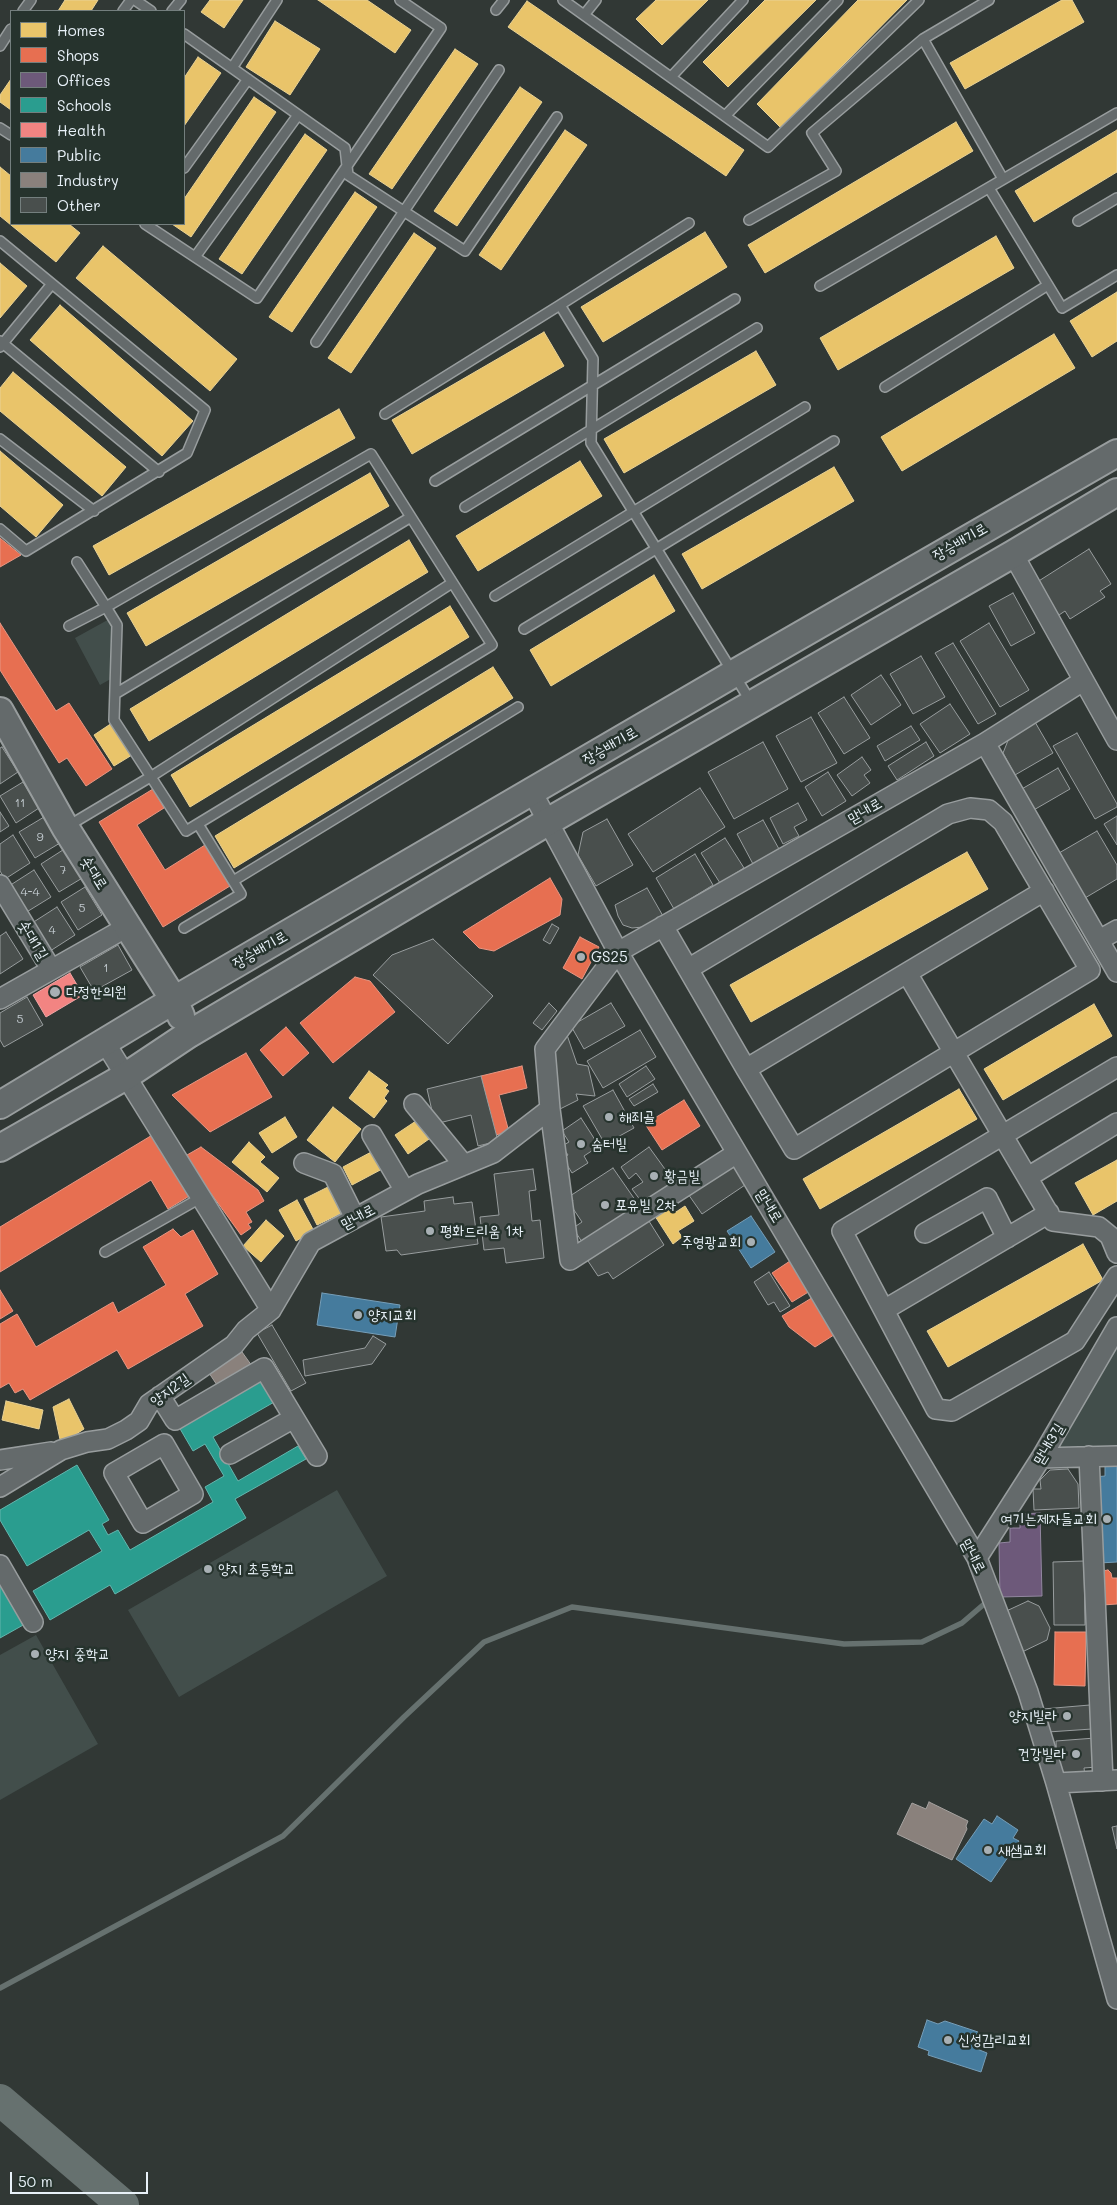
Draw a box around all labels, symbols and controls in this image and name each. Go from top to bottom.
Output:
legend [10,10,185,225]
text: Homes [57,20,105,40]
text: Shops [57,45,99,65]
text: Offices [57,70,111,90]
text: Schools [57,95,112,115]
text: Health [57,120,105,140]
text: Public [57,145,101,165]
text: Industry [57,170,119,190]
text: Other [57,195,101,215]
street label: 장승배기로 [929,519,991,565]
street label: 장승배기로 [579,723,641,769]
street label: 맏내로 [845,794,885,828]
house number: 11 [15,796,25,810]
house number: 9 [36,830,44,844]
street label: 솟대로 [77,853,111,893]
house number: 7 [60,863,66,877]
house number: 4-4 [20,885,40,899]
house number: 5 [79,901,85,915]
street label: 솟대1길 [14,917,52,963]
house number: 4 [48,923,56,937]
street label: 장승배기로 [229,927,291,973]
place label: GS25 [591,948,628,966]
marker: GS25 [575,951,587,963]
house number: 1 [103,961,109,975]
place label: 다정한의원 [66,983,126,1001]
marker: 다정한의원 [48,985,62,999]
house number: 5 [17,1012,23,1026]
place label: 해죄골 [619,1108,655,1126]
marker: 해죄골 [603,1111,615,1123]
place label: 숨터빌 [591,1135,627,1153]
marker: 숨터빌 [575,1138,587,1150]
place label: 황금빌 [664,1167,700,1185]
marker: 황금빌 [648,1170,660,1182]
street label: 맏내로 [752,1186,786,1226]
place label: 포유빌 2차 [615,1196,676,1214]
marker: 포유빌 2차 [599,1199,611,1211]
street label: 맏내로 [338,1201,378,1233]
place label: 평화드리움 1차 [440,1222,524,1240]
marker: 평화드리움 1차 [424,1225,436,1237]
place label: 주영광교회 [681,1233,741,1251]
marker: 주영광교회 [745,1236,757,1248]
place label: 양지교회 [368,1306,416,1324]
marker: 양지교회 [352,1309,364,1321]
street label: 양지2길 [147,1370,193,1410]
street label: 맏내3길 [1030,1420,1068,1468]
place label: 여기는제자들교회 [1000,1510,1097,1528]
marker: 여기는제자들교회 [1101,1513,1113,1525]
street label: 맏내로 [957,1536,989,1576]
place label: 양지 초등학교 [218,1560,295,1578]
marker: 양지 초등학교 [202,1563,214,1575]
place label: 양지 중학교 [45,1645,110,1663]
marker: 양지 중학교 [29,1648,41,1660]
place label: 양지빌라 [1009,1707,1057,1725]
marker: 양지빌라 [1061,1710,1073,1722]
place label: 건강빌라 [1018,1745,1066,1763]
marker: 건강빌라 [1070,1748,1082,1760]
place label: 새샘교회 [998,1841,1046,1859]
marker: 새샘교회 [982,1844,994,1856]
place label: 신성감리교회 [958,2031,1030,2049]
marker: 신성감리교회 [942,2034,954,2046]
scale bar [12,2162,150,2194]
text: 50 m [18,2171,53,2191]

